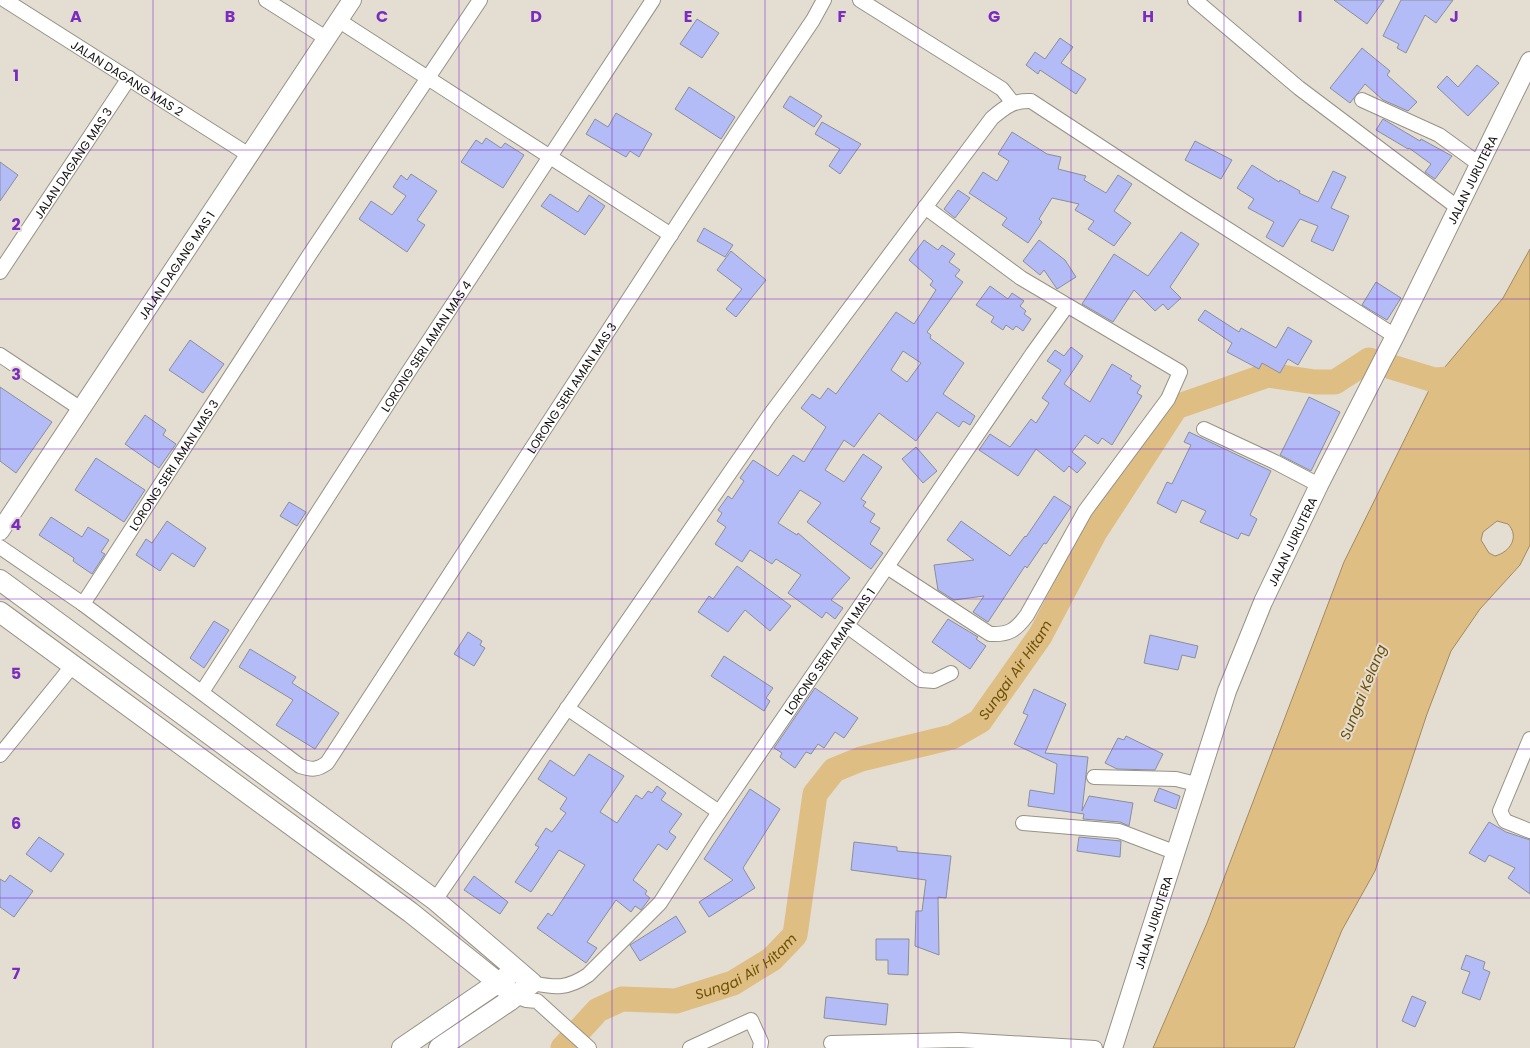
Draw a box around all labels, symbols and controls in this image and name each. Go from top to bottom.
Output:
text: A [70,5,82,28]
text: B [225,5,235,28]
text: C [376,5,388,28]
text: D [530,5,542,28]
text: E [684,5,692,28]
text: F [838,5,847,28]
text: G [988,5,1000,28]
text: H [1142,5,1154,28]
text: I [1298,5,1302,28]
text: J [1449,5,1459,28]
street label: JALAN DAGANG MAS 2 [68,36,187,120]
text: 1 [13,64,19,87]
street label: JALAN DAGANG MAS 3 [29,104,116,222]
street label: JALAN JURUTERA [1443,132,1501,227]
street label: JALAN DAGANG MAS 1 [134,208,218,323]
text: 2 [11,213,21,236]
street label: LORONG SERI AMAN MAS 4 [377,277,475,415]
street label: LORONG SERI AMAN MAS 3 [522,319,620,456]
text: 3 [11,363,21,386]
street label: LORONG SERI AMAN MAS 3 [125,396,222,534]
street label: JALAN JURUTERA [1263,494,1321,589]
text: 4 [11,513,22,536]
street label: LORONG SERI AMAN MAS 1 [780,585,878,718]
water label: Sungai Air Hitam [974,617,1057,724]
water label: Sungai Kelang [1335,641,1391,743]
text: 5 [11,662,21,685]
text: 6 [11,812,21,835]
street label: JALAN JURUTERA [1130,873,1176,971]
water label: Sungai Air Hitam [692,929,801,1004]
text: 7 [12,962,21,985]

